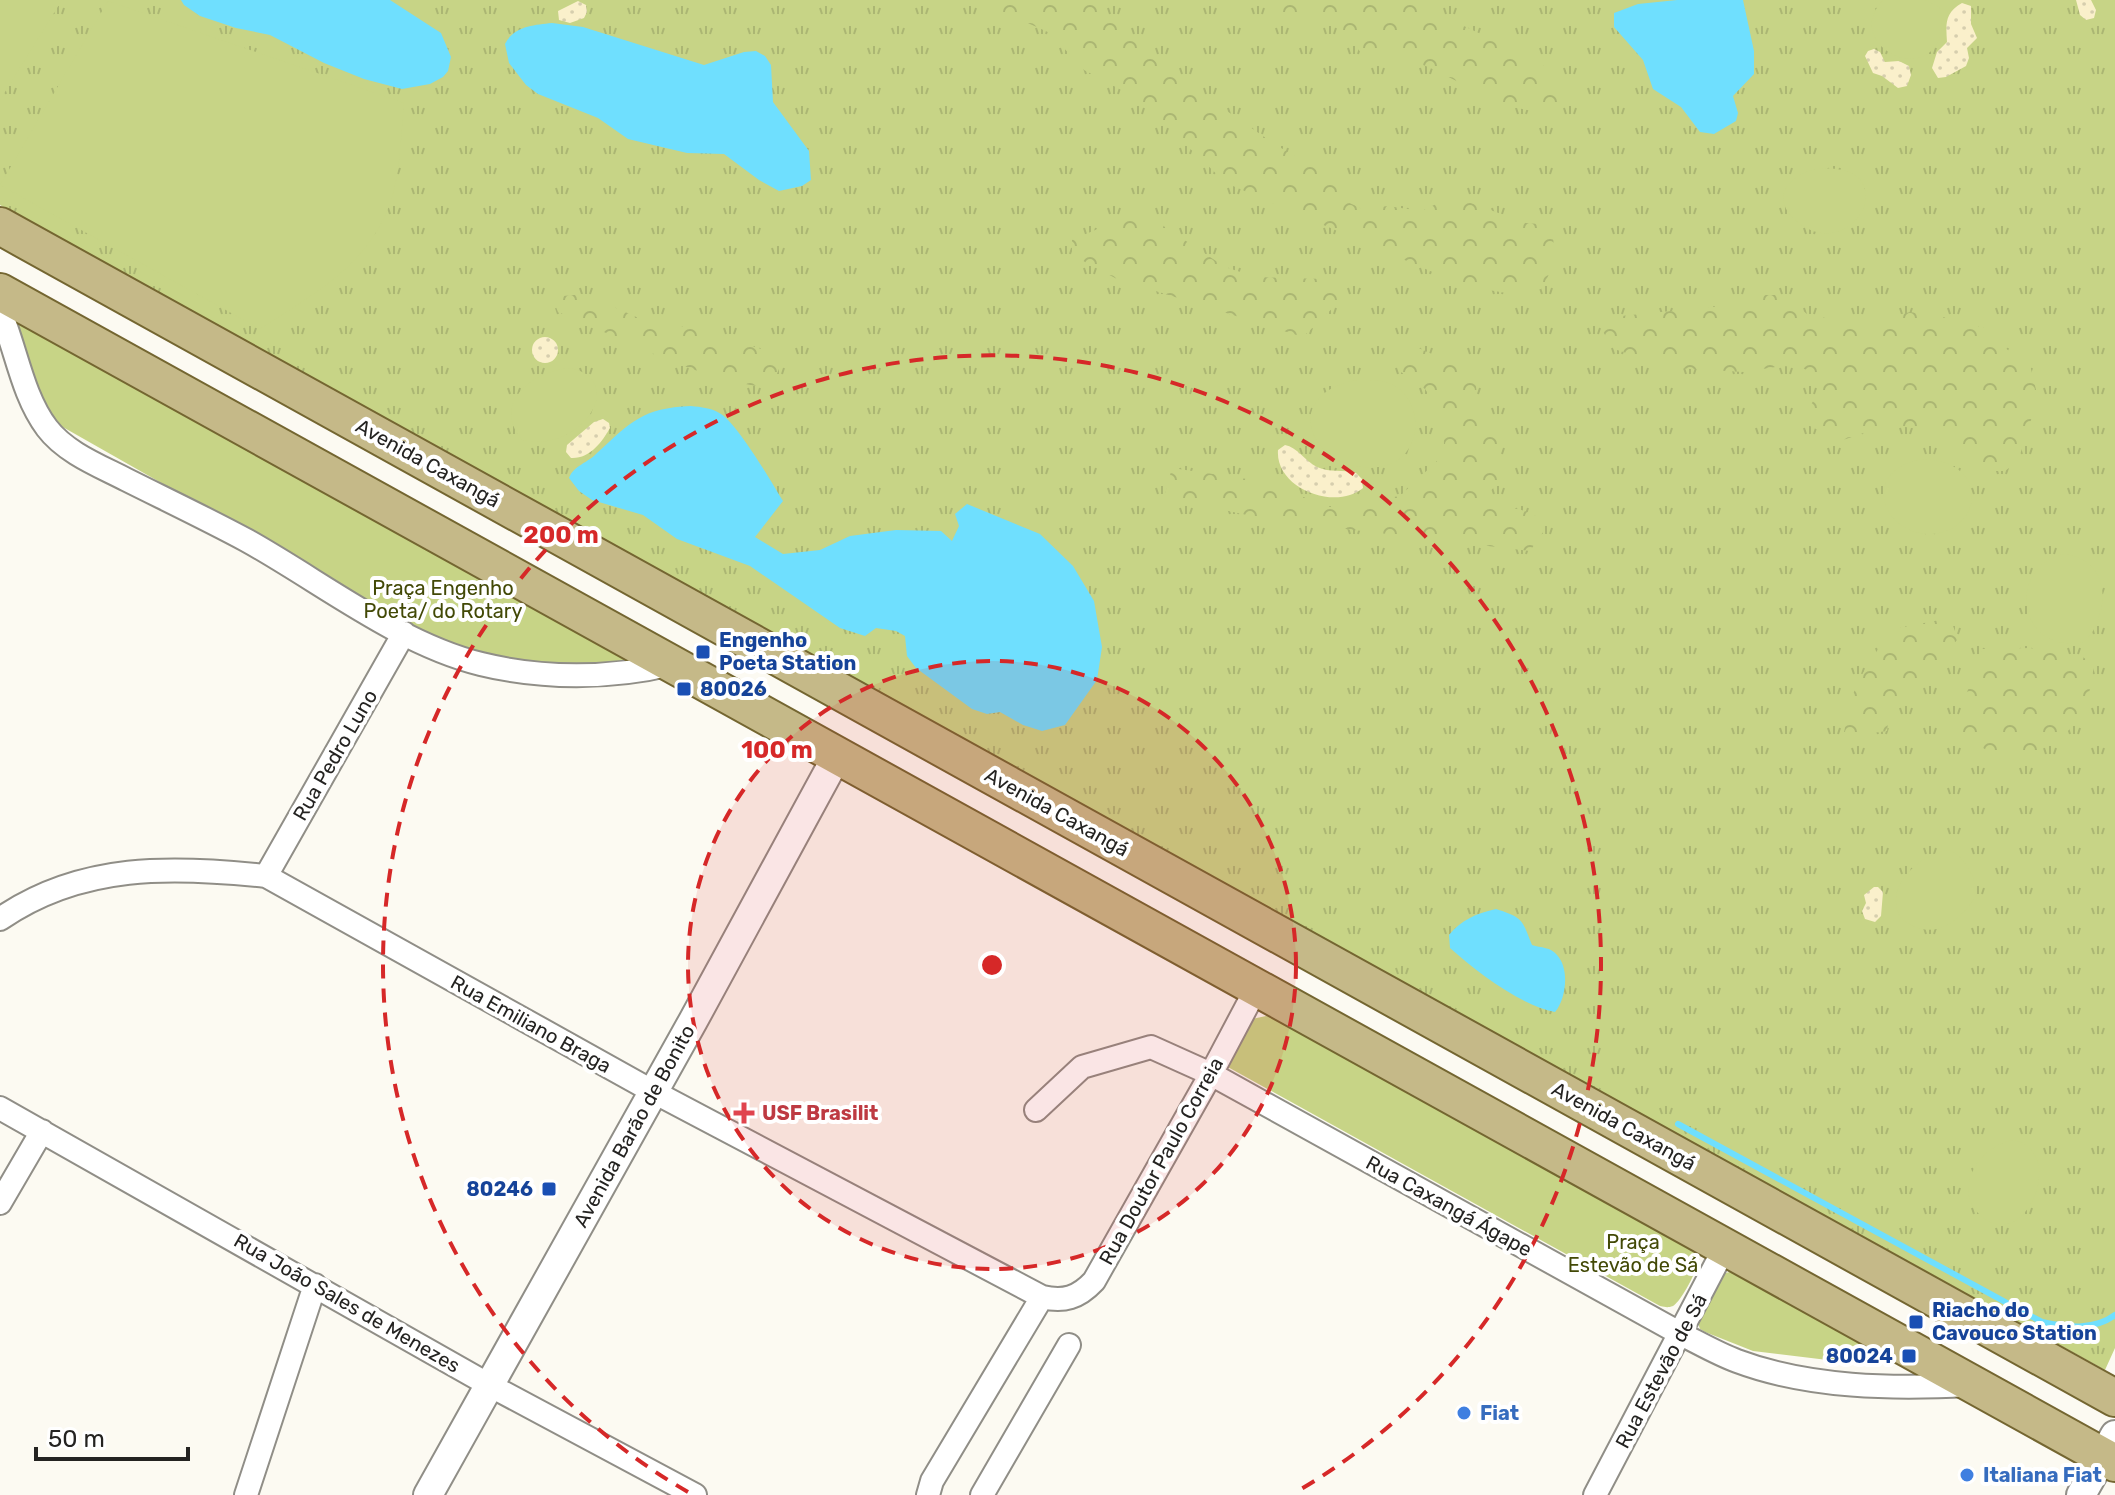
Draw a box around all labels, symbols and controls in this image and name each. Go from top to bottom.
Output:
street label: Avenida Caxangá [352,414,504,512]
text: 200 m [523,521,599,549]
park label: Praça Engenho Poeta/ do Rotary [364,576,522,623]
place label: Engenho Poeta Station [719,628,856,675]
marker: Engenho Poeta Station [694,643,712,661]
place label: 80026 [700,677,767,701]
marker: 80026 [675,680,693,698]
street label: Rua Pedro Luno [288,685,382,825]
text: 100 m [741,736,813,764]
street label: Avenida Caxangá [981,763,1133,861]
centre of rings [978,951,1006,979]
street label: Rua Emiliano Braga [447,970,615,1078]
street label: Avenida Barão de Bonito [568,1021,700,1231]
street label: Rua Doutor Paulo Correia [1094,1053,1228,1269]
street label: Avenida Caxangá [1548,1077,1700,1175]
place label: USF Brasilit [762,1101,878,1125]
marker: USF Brasilit [733,1102,755,1124]
street label: Rua Caxangá Ágape [1362,1150,1536,1262]
place label: 80246 [466,1177,533,1201]
marker: 80246 [540,1180,558,1198]
street label: Rua João Sales de Menezes [230,1228,464,1378]
park label: Praça Estevão de Sá [1568,1230,1698,1277]
street label: Rua Estevão de Sá [1610,1290,1712,1452]
place label: Riacho do Cavouco Station [1932,1298,2097,1345]
marker: Riacho do Cavouco Station [1907,1313,1925,1331]
place label: 80024 [1826,1344,1893,1368]
marker: 80024 [1900,1347,1918,1365]
place label: Fiat [1480,1401,1519,1425]
marker: Fiat [1455,1404,1473,1422]
scale bar [36,1411,188,1461]
text: 50 m [48,1425,105,1453]
place label: Italiana Fiat [1983,1463,2102,1487]
marker: Italiana Fiat [1958,1466,1976,1484]

